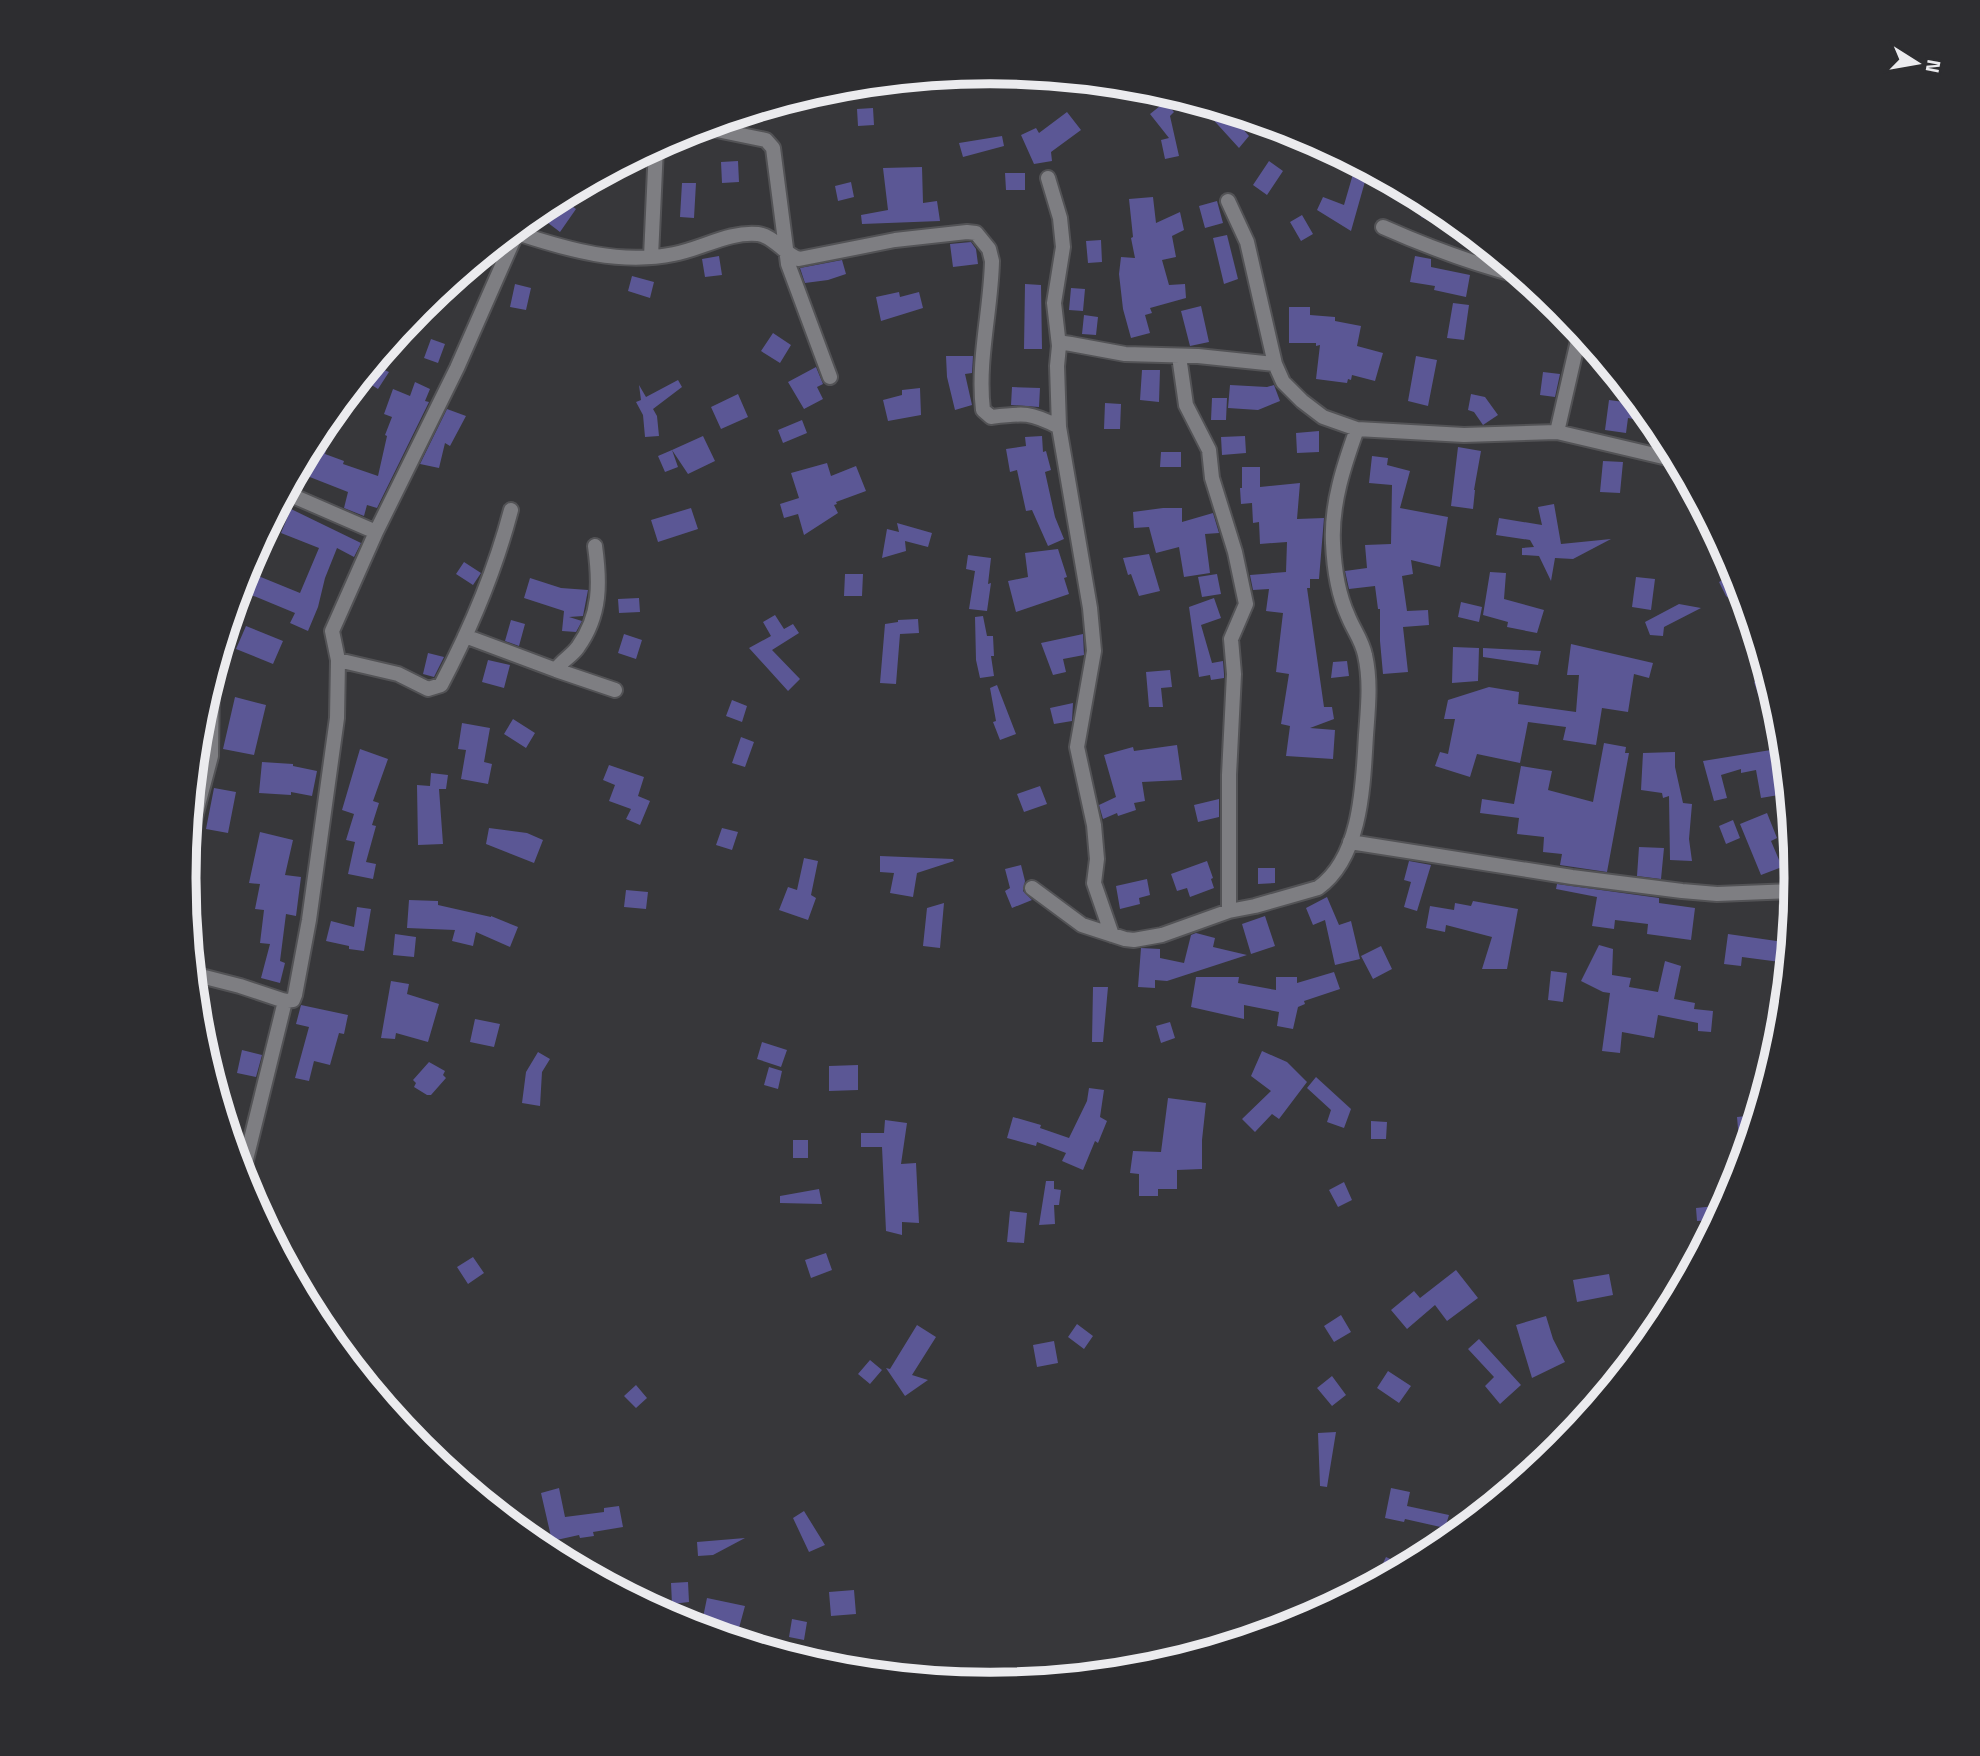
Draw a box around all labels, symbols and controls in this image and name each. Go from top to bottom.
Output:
north arrow [1882,28,1952,98]
text: N [1919,57,1950,76]

